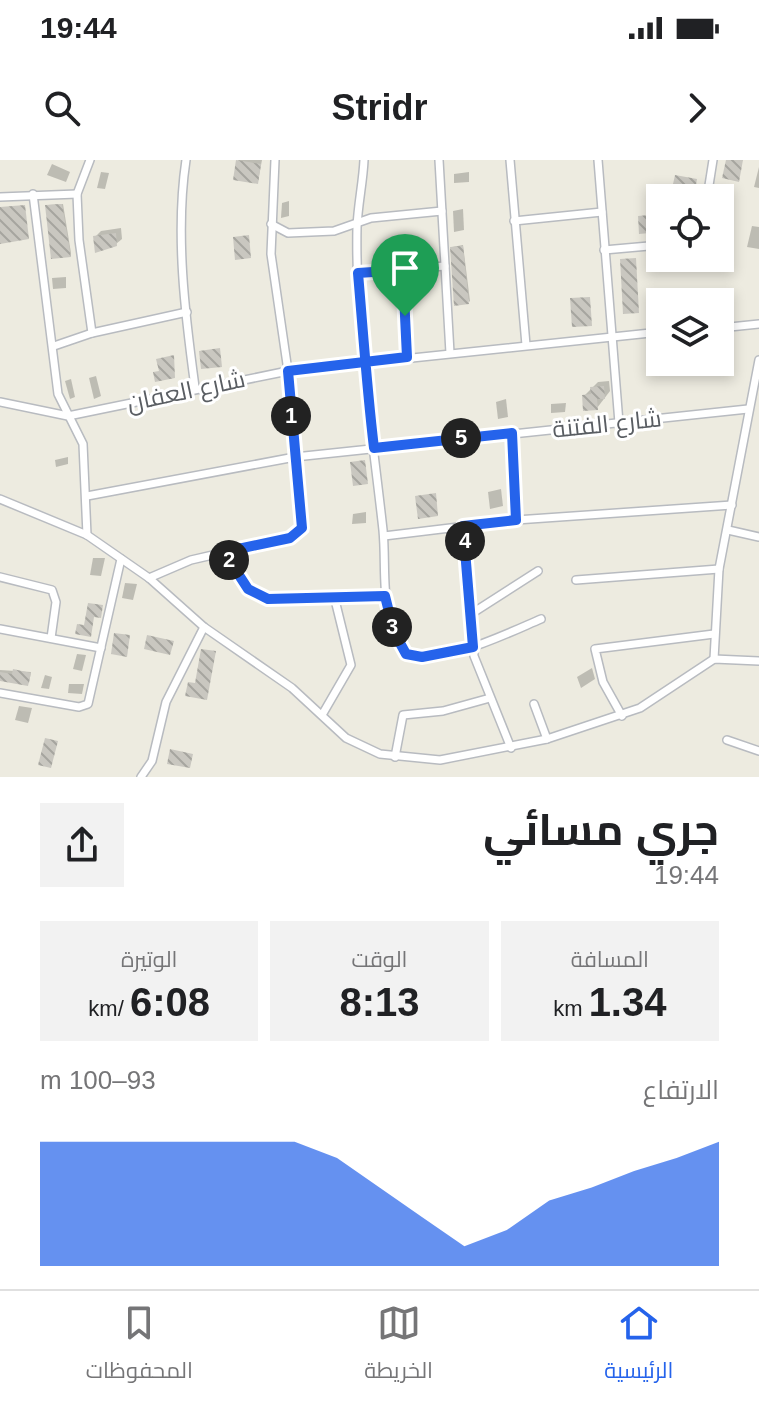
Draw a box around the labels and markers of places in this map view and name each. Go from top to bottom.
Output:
pin [371,234,439,316]
pin: 1 [271,396,311,436]
pin: 5 [441,418,481,458]
pin: 4 [445,521,485,561]
pin: 2 [209,540,249,580]
pin: 3 [372,607,412,647]

